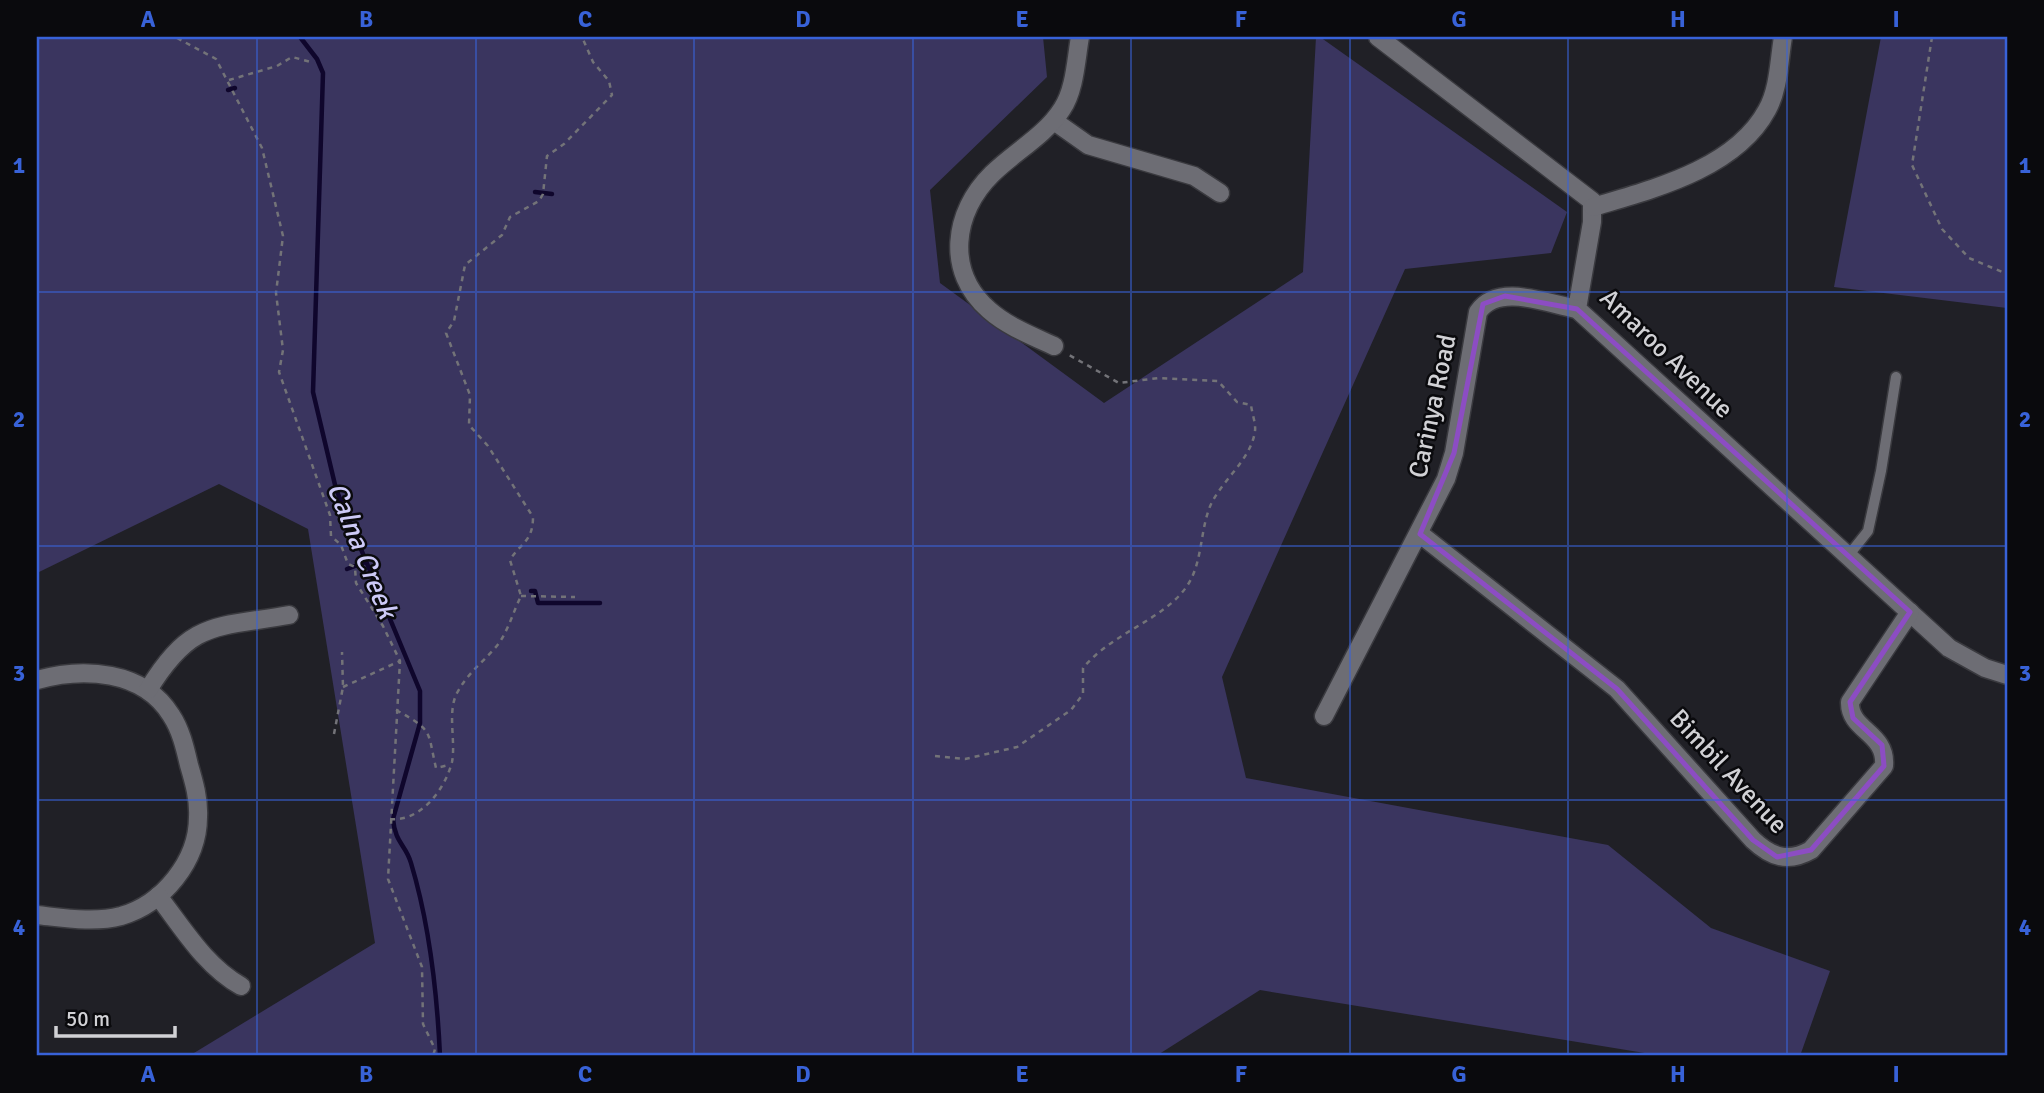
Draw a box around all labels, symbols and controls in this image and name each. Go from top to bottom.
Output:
text: A [141,5,156,34]
text: B [359,5,373,34]
text: C [578,5,592,34]
text: D [795,5,811,34]
text: E [1015,5,1029,34]
text: F [1235,5,1247,34]
text: G [1451,5,1467,34]
text: H [1670,5,1686,34]
text: I [1892,5,1900,34]
text: 1 [13,151,25,180]
text: 1 [2019,151,2031,180]
street label: Amaroo Avenue [1593,282,1740,425]
street label: Carinya Road [1402,332,1464,481]
text: 2 [13,405,25,434]
text: 2 [2019,405,2031,434]
water label: Calna Creek [319,477,406,626]
text: 3 [13,659,25,688]
text: 3 [2019,659,2031,688]
street label: Bimbil Avenue [1662,703,1794,841]
text: 4 [13,913,25,942]
text: 4 [2019,913,2031,942]
scale bar [56,995,175,1039]
text: 50 m [66,1006,110,1032]
text: A [141,1060,156,1089]
text: B [359,1060,373,1089]
text: C [578,1060,592,1089]
text: D [795,1060,811,1089]
text: E [1015,1060,1029,1089]
text: F [1235,1060,1247,1089]
text: G [1451,1060,1467,1089]
text: H [1670,1060,1686,1089]
text: I [1892,1060,1900,1089]

